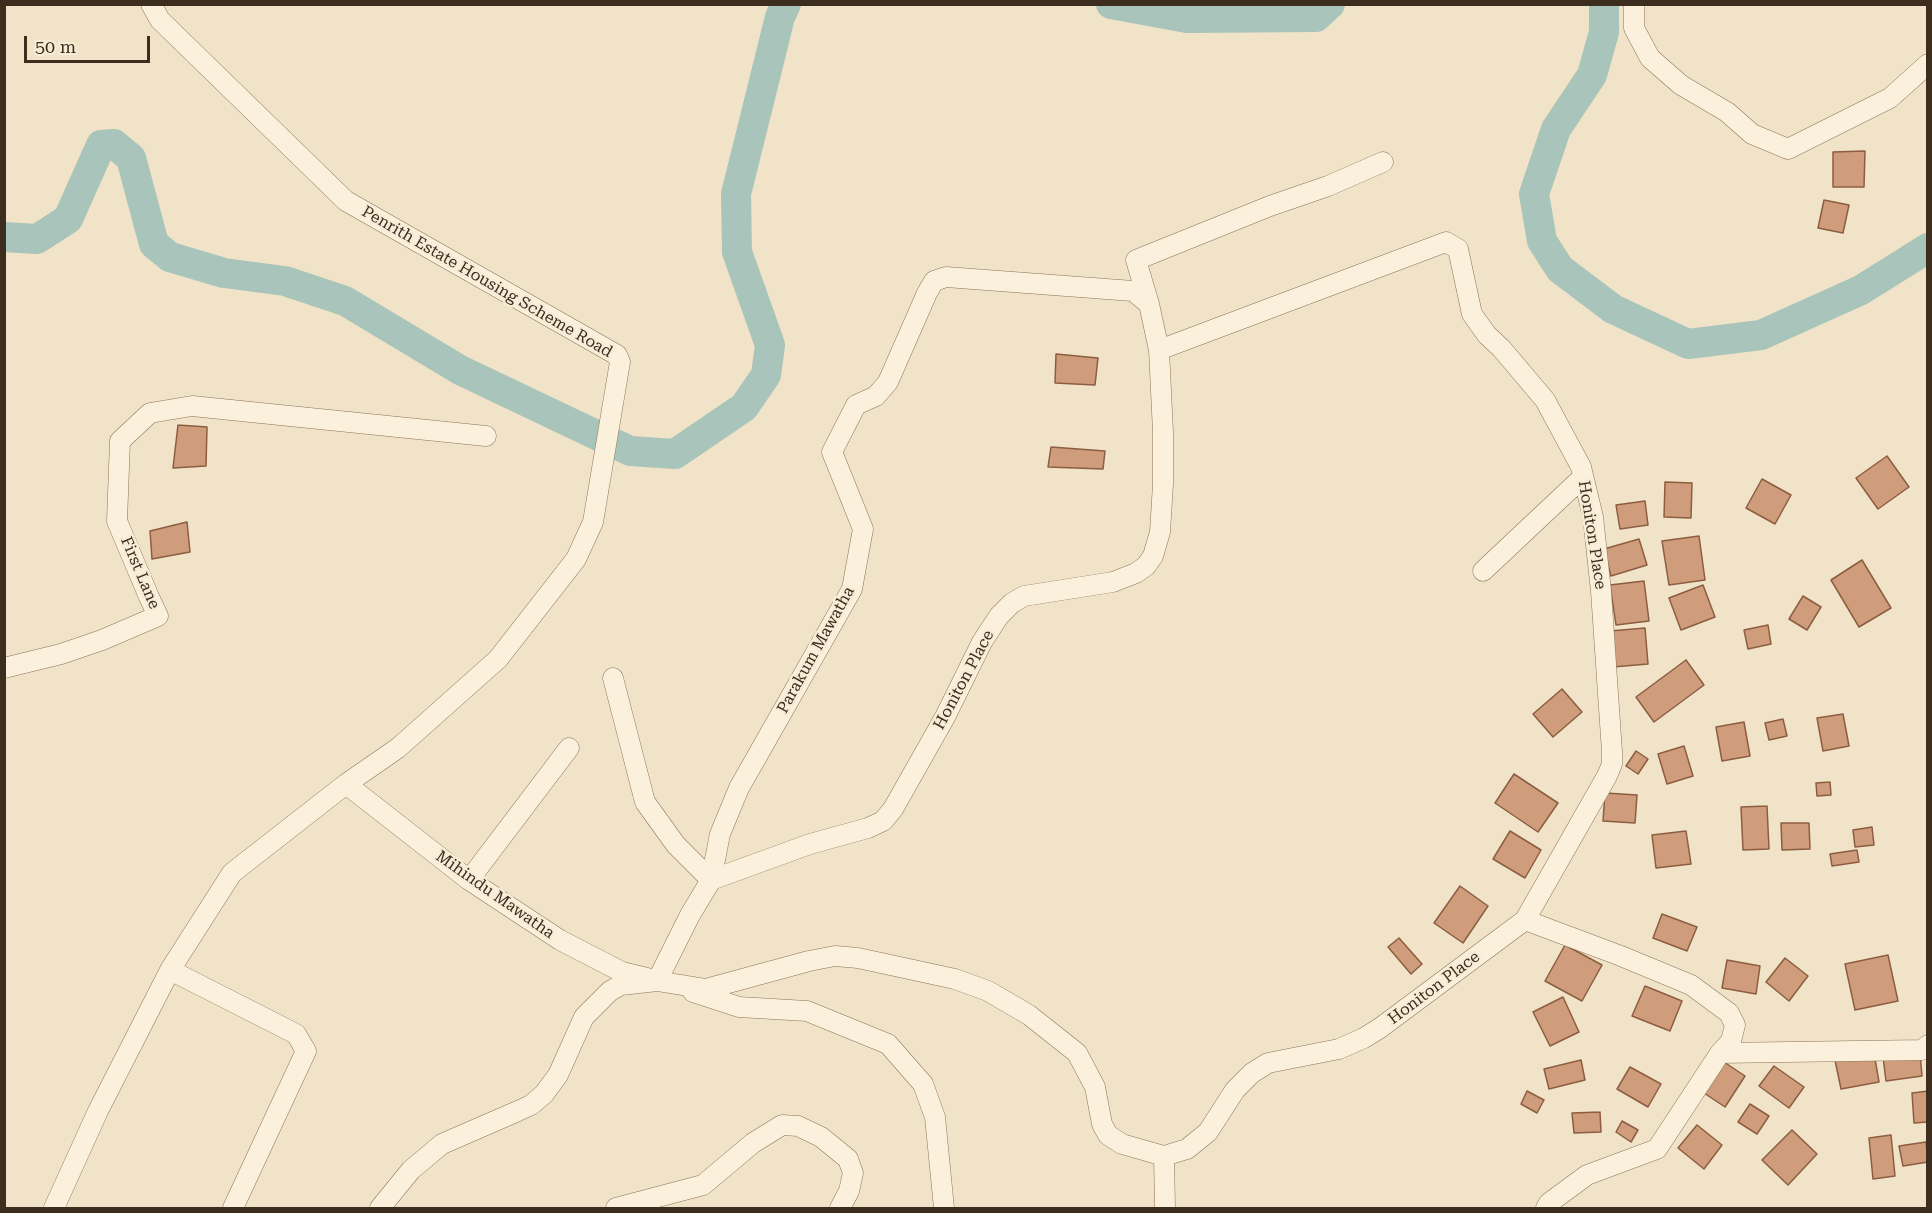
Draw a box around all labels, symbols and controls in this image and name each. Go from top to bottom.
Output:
scale bar [27,24,153,62]
text: 50 m [35,36,76,57]
street label: Penrith Estate Housing Scheme Road [358,202,616,362]
street label: Honiton Place [1574,479,1610,591]
street label: First Lane [116,534,164,612]
street label: Parakum Mawatha [773,583,859,717]
street label: Honiton Place [930,627,998,733]
street label: Mihindu Mawatha [432,847,558,943]
street label: Honiton Place [1384,947,1484,1029]

